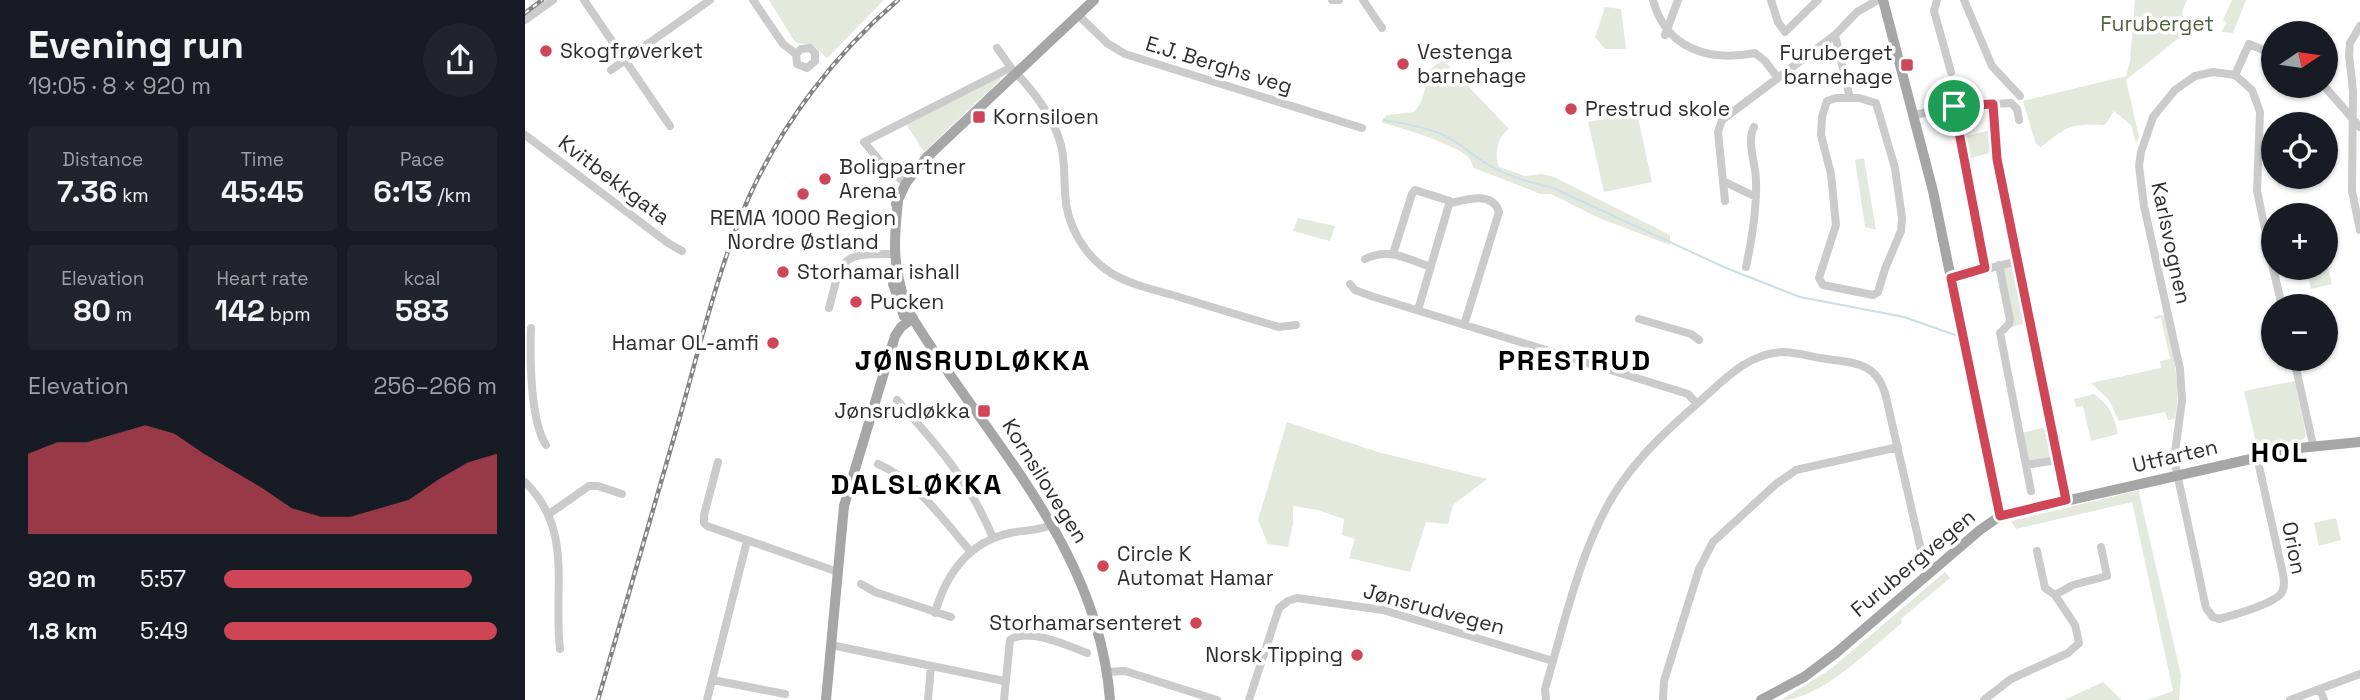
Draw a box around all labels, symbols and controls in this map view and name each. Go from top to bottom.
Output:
park label: Furuberget [2100,10,2214,37]
text: Evening run [28,21,244,69]
north arrow [2261,21,2338,98]
map controls [2261,21,2338,371]
button: share [423,23,497,97]
street label: E.J. Berghs veg [1143,29,1296,100]
place label: Skogfrøverket [560,37,703,64]
place label: Vestenga barnehage [1417,38,1526,89]
place label: Furuberget barnehage [1779,39,1893,90]
marker: Skogfrøverket [538,43,554,59]
marker: Vestenga barnehage [1395,56,1411,72]
marker: Furuberget barnehage [1899,57,1915,73]
text: 19:05 · 8 × 920 m [28,71,211,101]
pin [1924,76,1984,136]
icon: arrive [1935,87,1973,125]
place label: Prestrud skole [1585,95,1730,122]
marker: Prestrud skole [1563,101,1579,117]
place label: Kornsiloen [993,103,1099,130]
marker: Kornsiloen [971,109,987,125]
button: locate [2261,112,2338,189]
street label: Kvitbekkgata [553,129,675,230]
text: Distance [62,147,143,172]
text: Time [241,147,284,172]
text: Pace [400,147,444,172]
place label: Boligpartner Arena [839,153,966,204]
marker: Boligpartner Arena [817,171,833,187]
text: 7.36 [57,172,117,211]
text: 45:45 [221,172,304,211]
text: 6:13 [373,172,433,211]
street label: Karlsvognen [2145,179,2198,306]
text: km [117,183,149,208]
text: /km [433,183,471,208]
marker: REMA 1000 Region Nordre Østland [795,186,811,202]
button: + [2261,203,2338,280]
place label: REMA 1000 Region Nordre Østland [710,204,896,255]
place label: Storhamar ishall [797,258,960,285]
marker: Storhamar ishall [775,264,791,280]
text: Elevation [61,266,144,291]
text: Heart rate [216,266,309,291]
text: kcal [404,266,441,291]
place label: Pucken [870,288,944,315]
text: 80 [73,291,111,330]
text: 142 [214,291,265,330]
text: 583 [395,291,449,330]
marker: Pucken [848,294,864,310]
button: − [2261,294,2338,371]
text: m [111,302,132,327]
text: bpm [265,302,311,327]
place label: Hamar OL-amfi [612,329,759,356]
marker: Hamar OL-amfi [765,335,781,351]
district label: JØNSRUDLØKKA [855,342,1091,378]
district label: PRESTRUD [1498,342,1652,378]
text: Elevation [28,371,129,401]
text: 256–266 m [374,371,497,401]
place label: Jønsrudløkka [834,397,970,424]
marker: Jønsrudløkka [976,403,992,419]
street label: Kornsilovegen [996,413,1095,548]
street label: Utfarten [2130,433,2220,478]
district label: HOL [2251,434,2309,470]
district label: DALSLØKKA [831,466,1003,502]
street label: Furubergvegen [1845,503,1980,622]
street label: Orion [2276,519,2313,576]
place label: Circle K Automat Hamar [1117,540,1274,591]
marker: Circle K Automat Hamar [1095,558,1111,574]
text: 920 m [28,564,96,594]
text: 5:57 [140,564,186,594]
street label: Jønsrudvegen [1360,577,1508,640]
place label: Storhamarsenteret [989,609,1182,636]
marker: Storhamarsenteret [1188,615,1204,631]
text: 1.8 km [28,616,98,646]
text: 5:49 [140,616,188,646]
place label: Norsk Tipping [1205,641,1343,668]
marker: Norsk Tipping [1349,647,1365,663]

